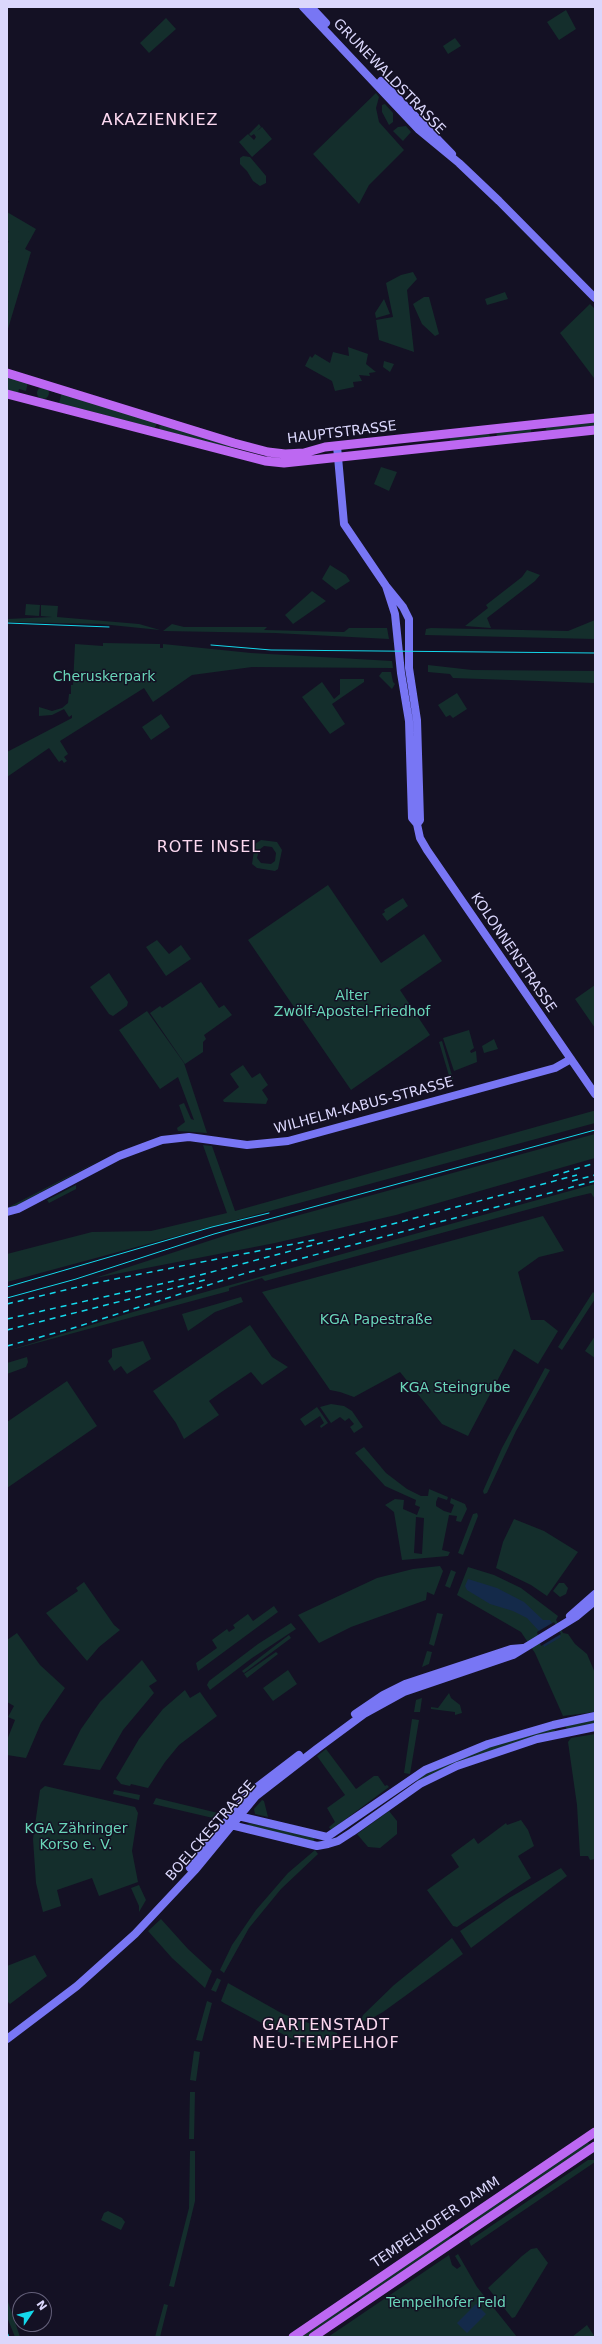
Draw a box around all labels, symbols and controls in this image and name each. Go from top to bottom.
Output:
street label: GRUNEWALDSTRASSE [329,16,449,138]
district label: AKAZIENKIEZ [101,111,219,131]
street label: HAUPTSTRASSE [286,418,398,448]
park label: Cheruskerpark [53,669,155,685]
district label: ROTE INSEL [157,838,261,858]
street label: KOLONNENSTRASSE [467,890,559,1016]
park label: Alter Zwölf-Apostel-Friedhof [274,988,430,1020]
street label: WILHELM-KABUS-STRASSE [272,1074,456,1138]
park label: KGA Papestraße [320,1312,432,1328]
park label: KGA Steingrube [400,1380,510,1396]
street label: BOELCKESTRASSE [163,1777,259,1885]
park label: KGA Zähringer Korso e. V. [25,1821,127,1854]
district label: GARTENSTADT NEU-TEMPELHOF [252,2016,400,2054]
street label: TEMPELHOFER DAMM [369,2174,503,2272]
north arrow [12,2292,52,2332]
park label: Tempelhofer Feld [386,2295,506,2311]
text: N [33,2298,49,2313]

